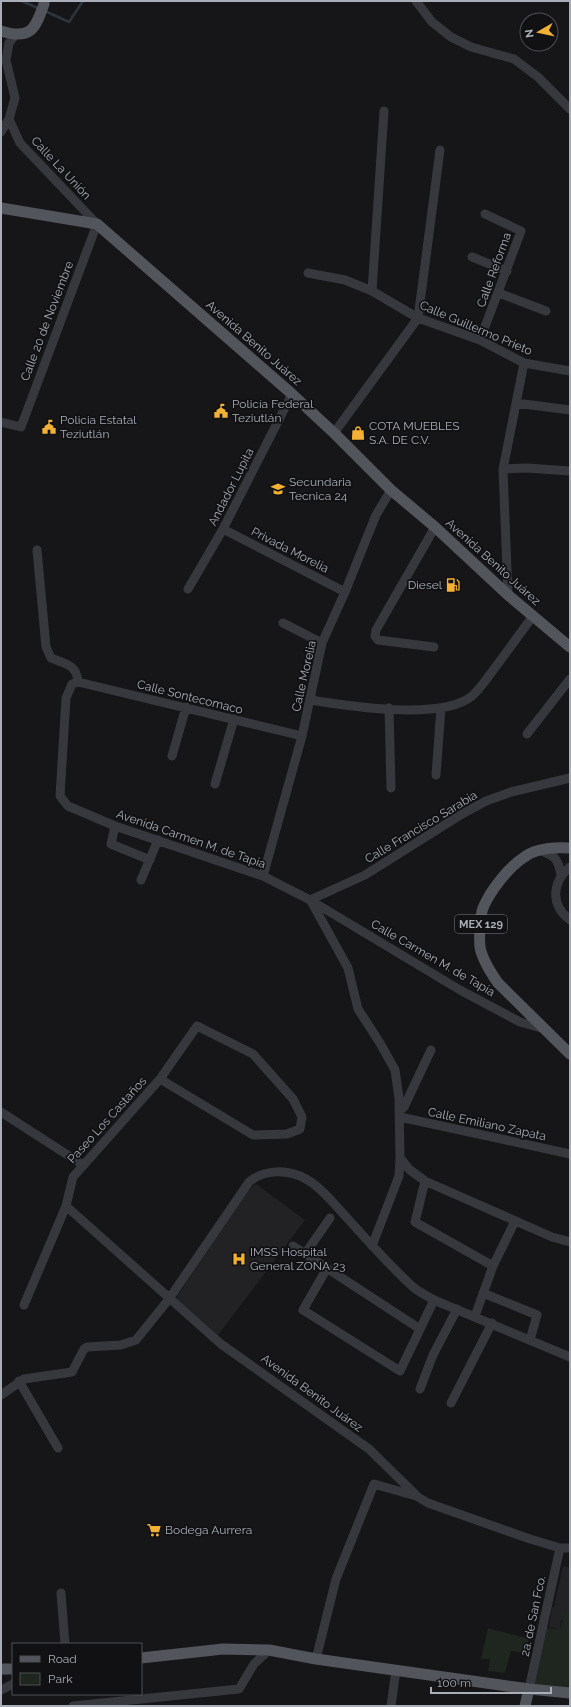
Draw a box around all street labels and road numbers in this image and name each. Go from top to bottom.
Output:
street label: Calle La Unión [28,134,94,202]
street label: Calle Reforma [474,231,514,309]
street label: Calle 20 de Noviembre [18,259,76,383]
street label: Avenida Benito Juárez [203,298,305,388]
street label: Calle Guillermo Prieto [418,298,534,358]
street label: Andador Lupita [205,446,257,528]
street label: Avenida Benito Juárez [443,516,543,608]
street label: Privada Morelia [249,524,331,576]
street label: Calle Morelia [289,639,319,713]
street label: Calle Sontecomaco [136,677,244,717]
street label: Calle Francisco Sarabia [362,788,480,866]
street label: Avenida Carmen M. de Tapia [115,807,267,871]
road number: MEX 129 [455,915,507,933]
street label: Calle Carmen M. de Tapia [369,917,497,999]
street label: Paseo Los Castaños [65,1074,149,1166]
street label: Calle Emiliano Zapata [427,1105,547,1143]
street label: Avenida Benito Juárez [258,1351,366,1435]
street label: 2a. de San Fco. [518,1574,548,1658]

